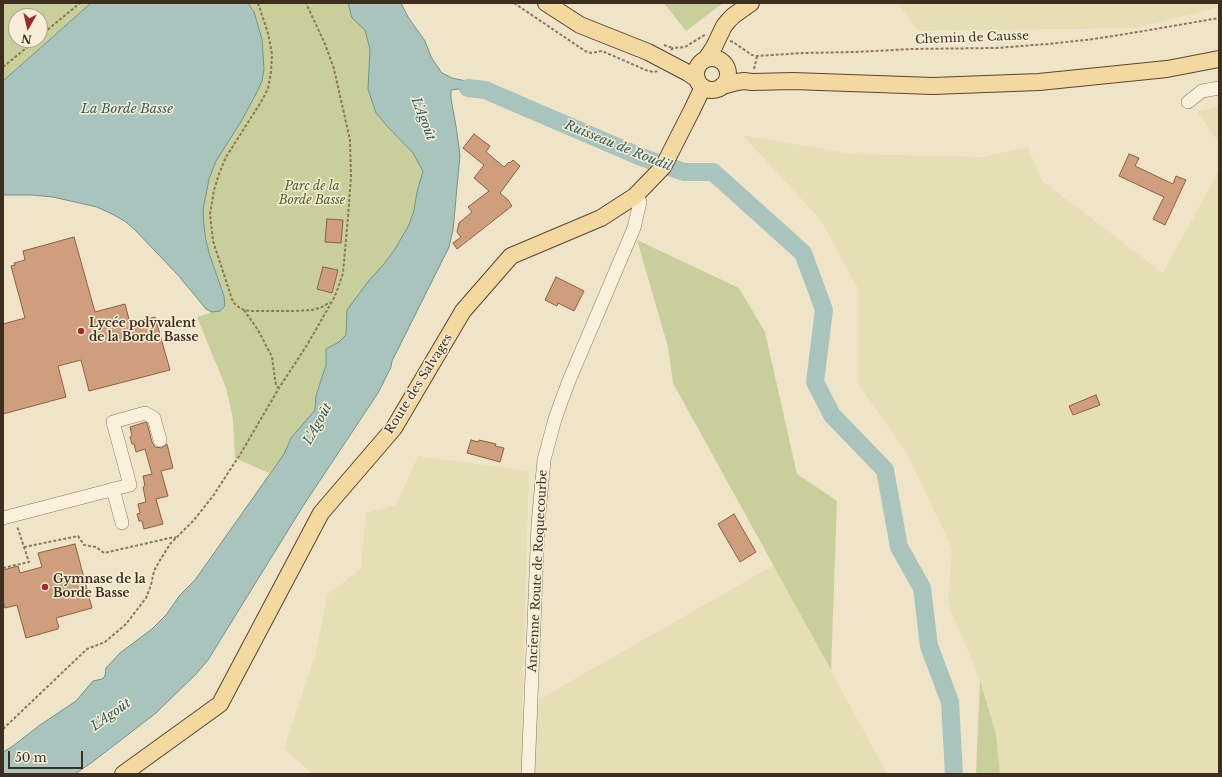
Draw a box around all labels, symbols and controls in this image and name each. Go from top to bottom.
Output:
north arrow [8,8,48,48]
street label: Chemin de Causse [915,29,1029,47]
text: N [20,31,33,47]
water label: L'Agoût [408,95,438,143]
water label: La Borde Basse [81,101,173,117]
water label: Ruisseau de Roudil [562,117,674,175]
park label: Parc de la Borde Basse [279,180,345,208]
place label: Lycée polyvalent de la Borde Basse [89,317,198,345]
marker: Lycée polyvalent de la Borde Basse [76,326,86,336]
street label: Route des Salvages [382,331,456,437]
water label: L'Agoût [300,401,336,447]
street label: Ancienne Route de Roquecourbe [525,469,551,673]
place label: Gymnase de la Borde Basse [53,573,146,601]
marker: Gymnase de la Borde Basse [40,582,50,592]
water label: L'Agoût [88,696,134,734]
scale bar [10,743,85,769]
text: 50 m [15,750,47,765]

